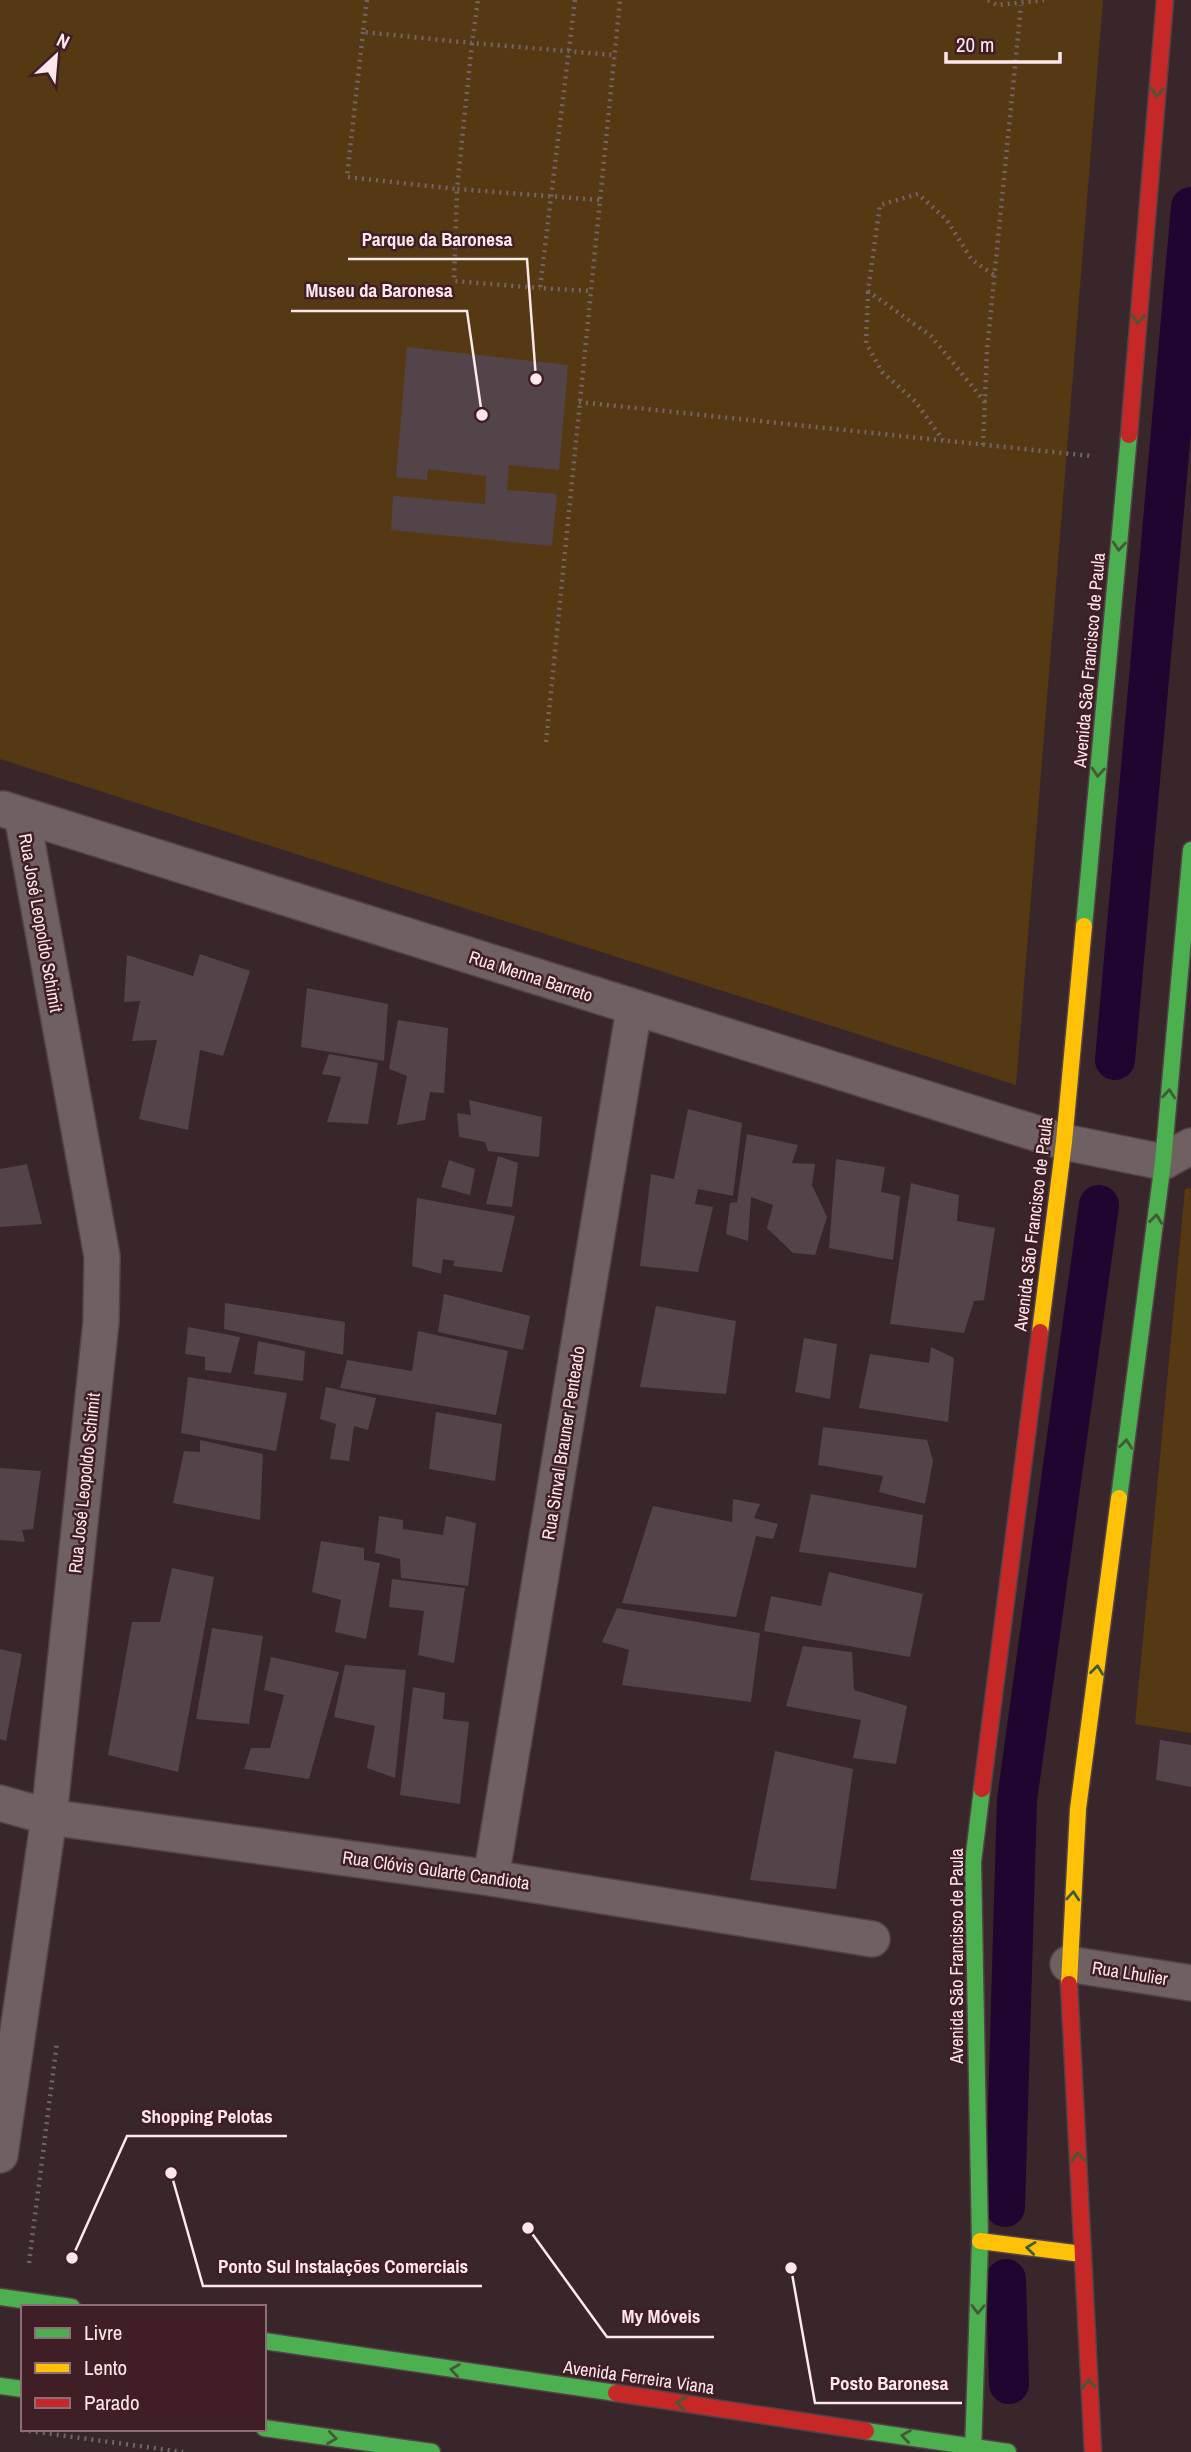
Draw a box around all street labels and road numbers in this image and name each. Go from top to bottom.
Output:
street label: Avenida São Francisco de Paula [1067,552,1111,769]
street label: Rua José Leopoldo Schimit [13,832,69,1014]
street label: Rua Menna Barreto [466,944,596,1008]
street label: Avenida São Francisco de Paula [1007,1115,1059,1333]
street label: Rua Sinval Brauner Penteado [535,1344,591,1542]
street label: Rua José Leopoldo Schimit [62,1392,106,1574]
street label: Rua Clóvis Gularte Candiota [341,1844,531,1896]
street label: Avenida São Francisco de Paula [944,1848,969,2065]
street label: Rua Lhulier [1090,1955,1170,1991]
street label: Avenida Ferreira Viana [561,2354,716,2400]

